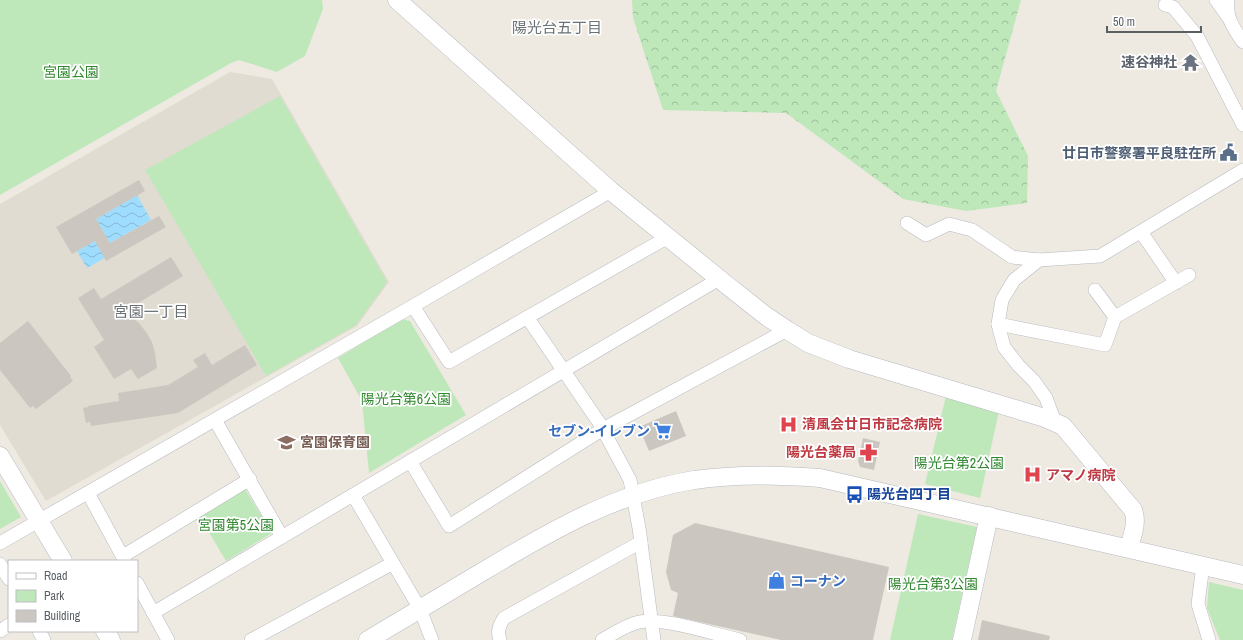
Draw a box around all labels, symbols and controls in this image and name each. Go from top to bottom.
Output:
scale bar [1107,8,1201,34]
text: 50 m [1113,14,1135,30]
district label: 陽光台五丁目 [512,17,602,38]
temple icon: 速谷神社 [1180,52,1200,72]
place label: 速谷神社 [1121,53,1177,71]
park label: 宮園公園 [43,63,99,81]
public building icon: 廿日市警察署平良駐在所 [1219,143,1239,163]
place label: 廿日市警察署平良駐在所 [1062,144,1216,162]
district label: 宮園一丁目 [113,301,189,322]
park label: 陽光台第6公園 [361,390,451,408]
hospital icon: 清風会廿日市記念病院 [779,414,799,434]
place label: 清風会廿日市記念病院 [802,415,942,433]
supermarket icon: セブン-イレブン [653,421,673,441]
place label: セブン-イレブン [548,422,650,440]
school or university icon: 宮園保育園 [277,432,297,452]
place label: 宮園保育園 [300,433,370,451]
pharmacy icon: 陽光台薬局 [859,442,879,462]
place label: 陽光台薬局 [786,443,856,461]
park label: 陽光台第2公園 [914,454,1004,472]
hospital icon: アマノ病院 [1023,465,1043,485]
place label: アマノ病院 [1046,466,1116,484]
bus stop icon: 陽光台四丁目 [844,484,864,504]
place label: 陽光台四丁目 [867,485,951,503]
park label: 宮園第5公園 [198,516,274,534]
legend [8,560,138,632]
text: Road [44,568,68,584]
shop icon: コーナン [767,571,787,591]
place label: コーナン [790,572,846,590]
park label: 陽光台第3公園 [888,575,978,593]
text: Park [44,588,64,604]
text: Building [44,608,81,624]

